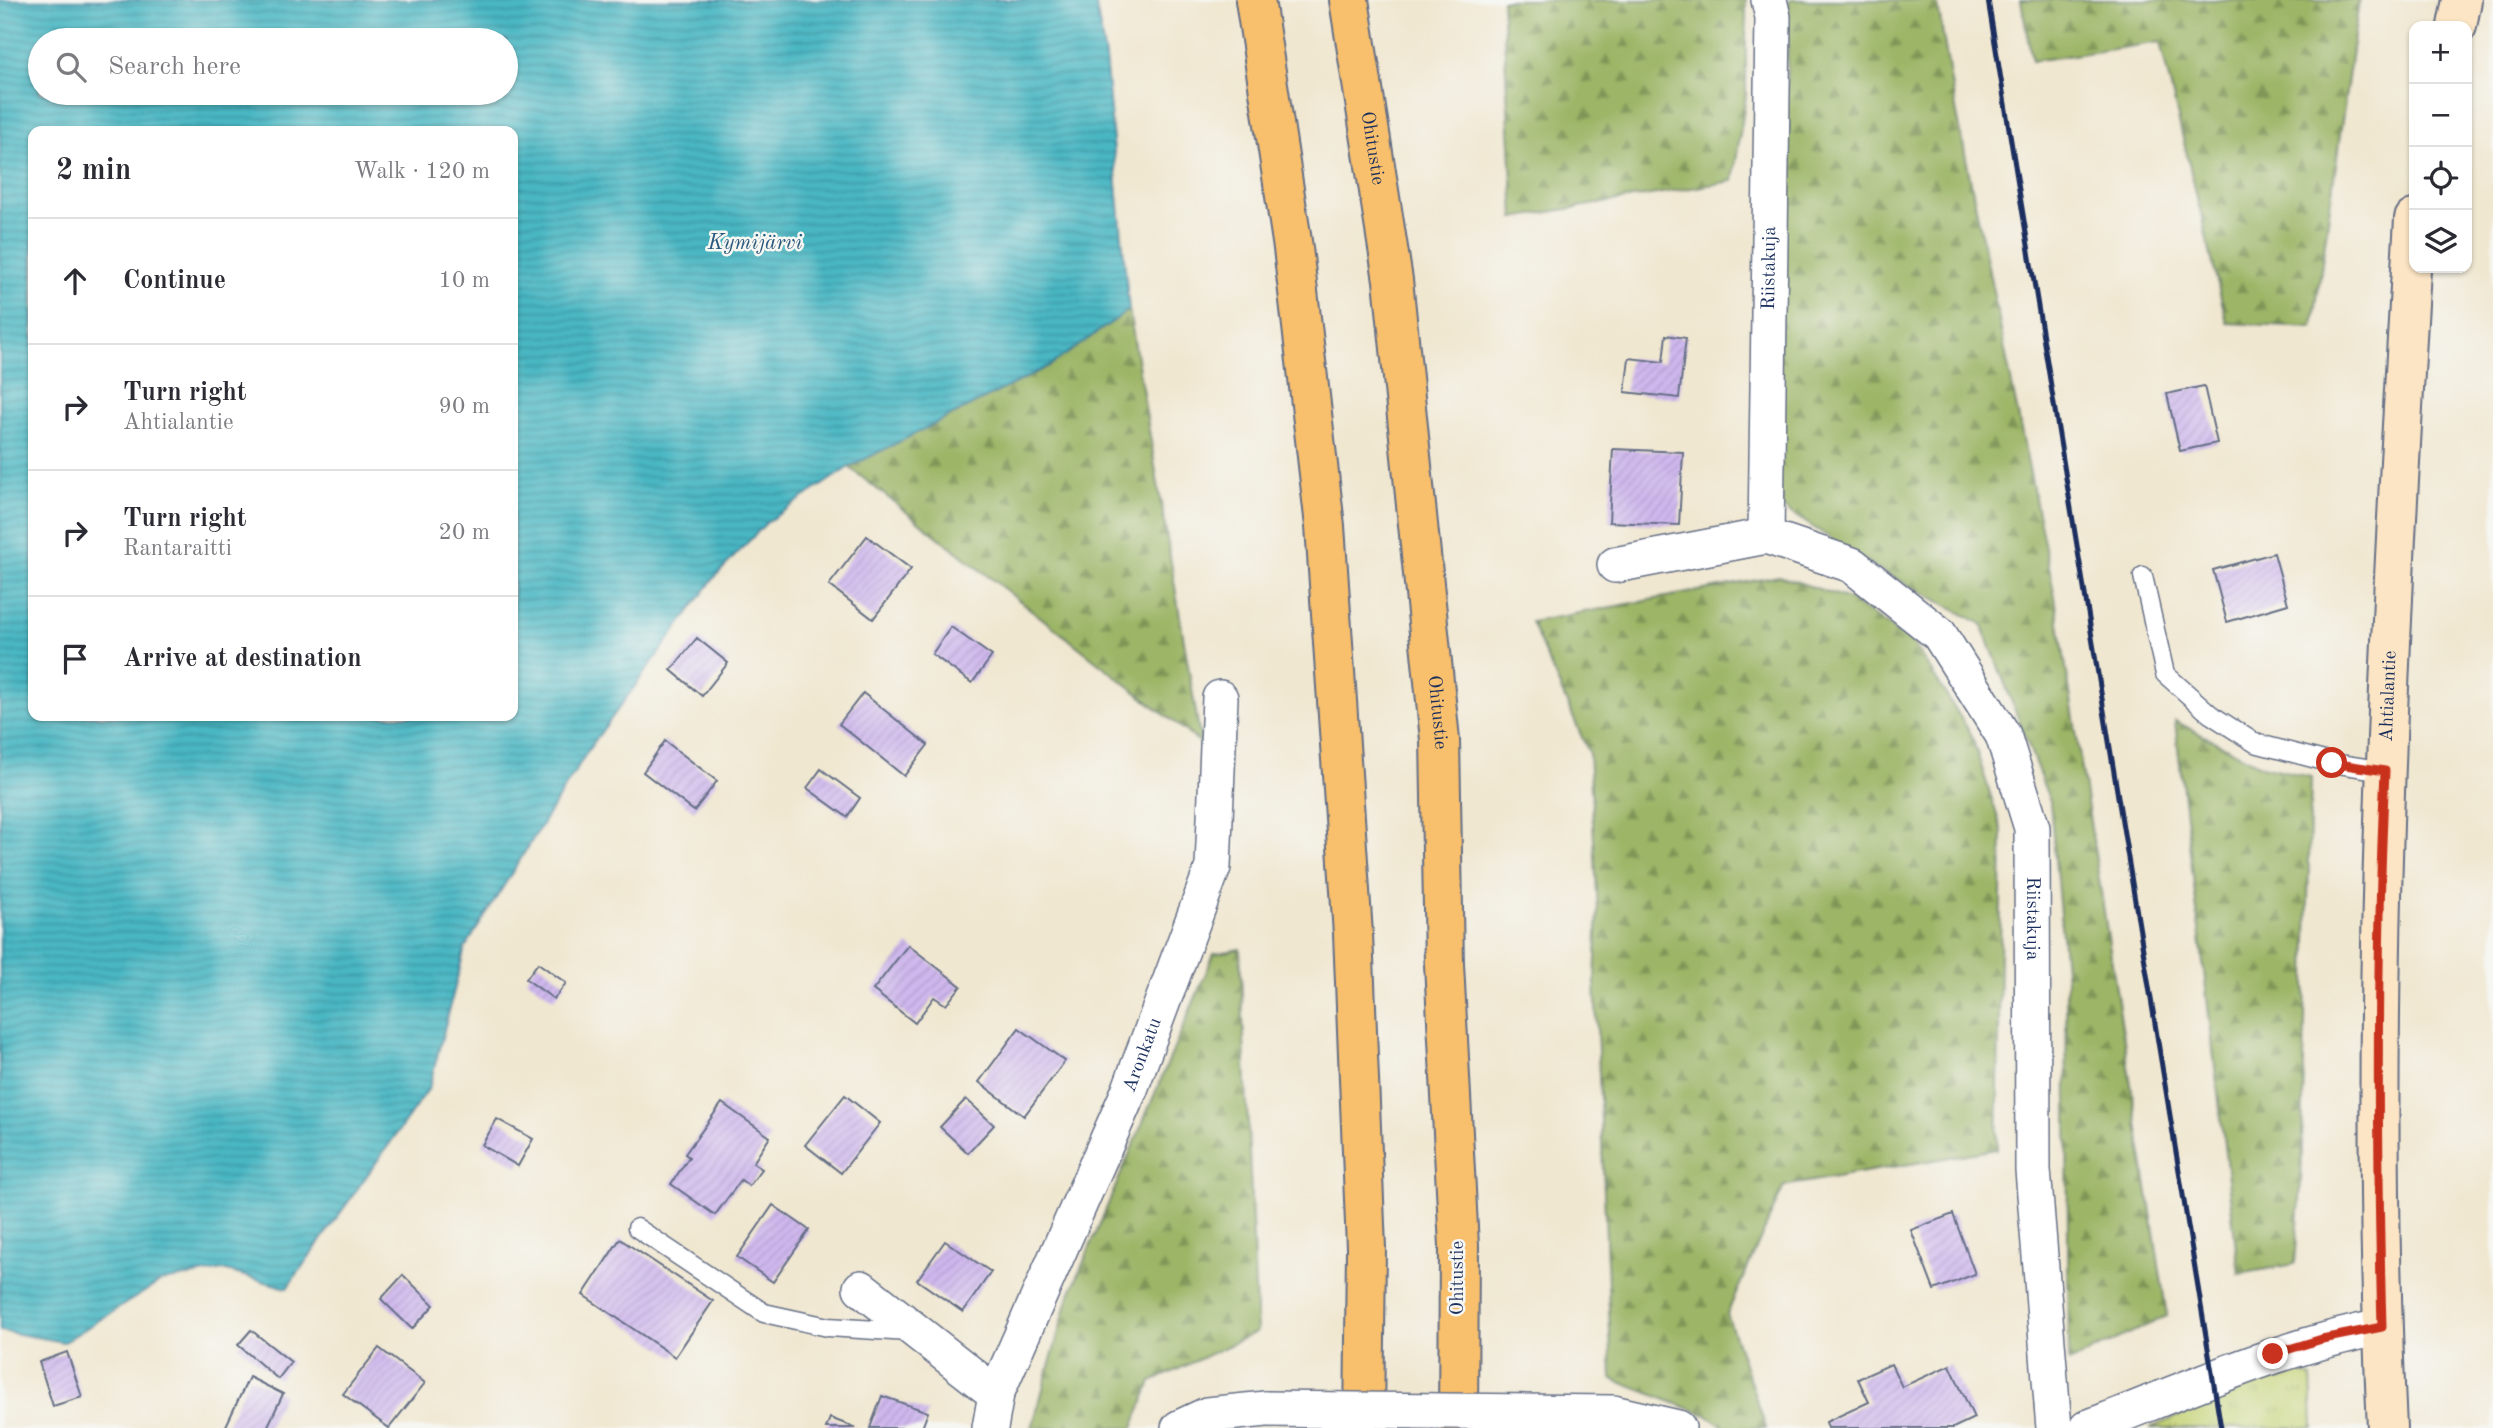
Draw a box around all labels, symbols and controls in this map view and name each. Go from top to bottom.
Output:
map controls [2409,21,2472,273]
button: + [2409,21,2472,84]
search box [28,28,518,105]
icon: search [52,48,90,86]
text: Search here [108,54,241,80]
button: − [2409,84,2472,147]
street label: Ohitustie [1357,110,1387,186]
button: locate [2409,147,2472,210]
text: 2 min [56,156,131,186]
text: Walk · 120 m [354,160,490,183]
button: layers [2409,210,2472,273]
street label: Riistakuja [1760,225,1780,310]
water label: Kymijärvi [707,233,802,254]
icon: ahead [56,262,94,300]
text: Continue [123,268,226,294]
text: 10 m [439,269,490,292]
text: Turn right [123,380,246,406]
icon: right [56,388,94,426]
text: 90 m [439,395,490,418]
text: Ahtialantie [123,411,234,434]
text: Turn right [123,506,246,532]
icon: right [56,514,94,552]
text: 20 m [439,521,490,544]
text: Rantaraitti [123,537,232,560]
icon: arrive [56,640,94,678]
text: Arrive at destination [123,646,362,672]
street label: Ahtialantie [2377,650,2400,742]
street label: Ohitustie [1424,674,1450,750]
route start [2316,747,2347,778]
street label: Riistakuja [2023,877,2042,961]
street label: Aronkatu [1120,1015,1165,1095]
street label: Ohitustie [1449,1241,1468,1315]
route end [2257,1338,2288,1369]

